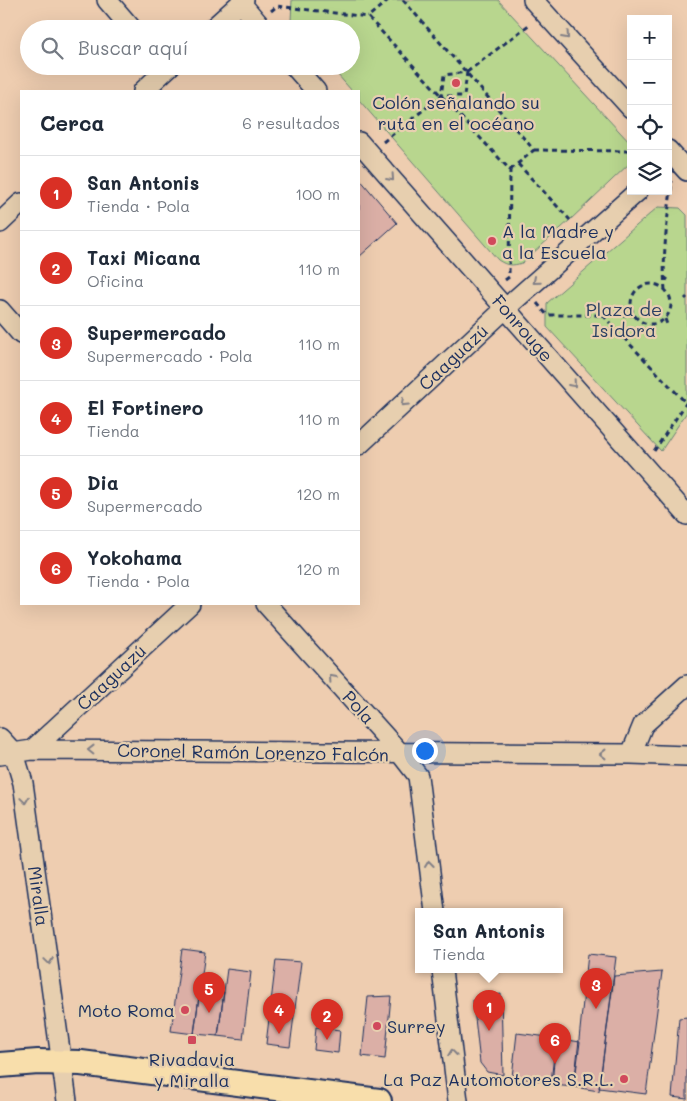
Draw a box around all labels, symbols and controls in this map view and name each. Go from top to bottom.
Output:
map controls [627,15,672,195]
button: + [627,15,672,60]
search box [20,20,360,75]
one-way arrow [560,31,569,40]
icon: search [38,34,66,62]
text: Buscar aquí [78,35,188,60]
button: − [627,60,672,105]
marker: Colón señalando su ruta en el océano [450,77,462,89]
place label: Colón señalando su ruta en el océano [372,90,540,135]
button: locate [627,105,672,150]
text: Cerca [40,109,105,136]
text: 6 resultados [242,112,340,133]
button: layers [627,150,672,195]
text: San Antonis [87,170,199,195]
one-way arrow [385,173,394,182]
text: 1 [52,183,60,204]
text: 100 m [295,183,340,204]
text: Tienda · Pola [87,195,190,216]
place label: A la Madre y a la Escuela [502,219,614,264]
marker: A la Madre y a la Escuela [486,235,498,247]
text: Taxi Micana [87,245,201,270]
text: 2 [52,258,60,279]
text: 110 m [298,258,340,279]
text: Oficina [87,270,144,291]
one-way arrow [533,275,542,284]
street label: Fonrouge [487,289,559,367]
park label: Plaza de Isidora [586,297,662,342]
street label: Caaguazú [413,319,493,395]
text: Supermercado [87,320,226,345]
text: 3 [51,333,61,354]
text: 110 m [298,333,340,354]
text: Supermercado · Pola [87,345,253,366]
one-way arrow [567,378,575,387]
text: El Fortinero [87,395,203,420]
one-way arrow [400,397,409,406]
text: 4 [51,408,61,429]
text: 110 m [298,408,340,429]
text: Tienda [87,420,140,441]
text: Dia [87,470,119,495]
text: 5 [51,483,61,504]
text: 120 m [296,483,340,504]
text: Supermercado [87,495,202,516]
text: Yokohama [87,545,182,570]
text: 6 [51,558,61,579]
text: 120 m [296,558,340,579]
text: Tienda · Pola [87,570,190,591]
street label: Caaguazú [71,639,151,715]
one-way arrow [329,674,338,683]
street label: Pola [338,685,380,729]
street label: Coronel Ramón Lorenzo Falcón [117,738,389,766]
your location [412,738,438,764]
one-way arrow [87,745,94,755]
one-way arrow [599,749,607,759]
one-way arrow [19,796,30,804]
one-way arrow [424,860,435,868]
street label: Miralla [23,864,55,928]
popup [415,908,563,973]
text: San Antonis [433,918,545,943]
text: Tienda [433,943,486,964]
one-way arrow [43,956,53,965]
pin: 3 [580,968,612,1009]
pin: 5 [193,972,225,1013]
pin: 1 [473,990,505,1031]
pin: 4 [263,993,295,1034]
place label: Moto Roma [78,998,175,1022]
pin: 2 [311,999,343,1040]
marker: Moto Roma [179,1004,191,1016]
place label: Surrey [387,1014,446,1038]
marker: Surrey [371,1020,383,1032]
pin: 6 [539,1023,571,1064]
marker: Rivadavia y Miralla [186,1034,198,1046]
place label: Rivadavia y Miralla [149,1047,235,1092]
one-way arrow [447,1048,458,1056]
place label: La Paz Automotores S.R.L. [383,1067,614,1091]
marker: La Paz Automotores S.R.L. [618,1073,630,1085]

